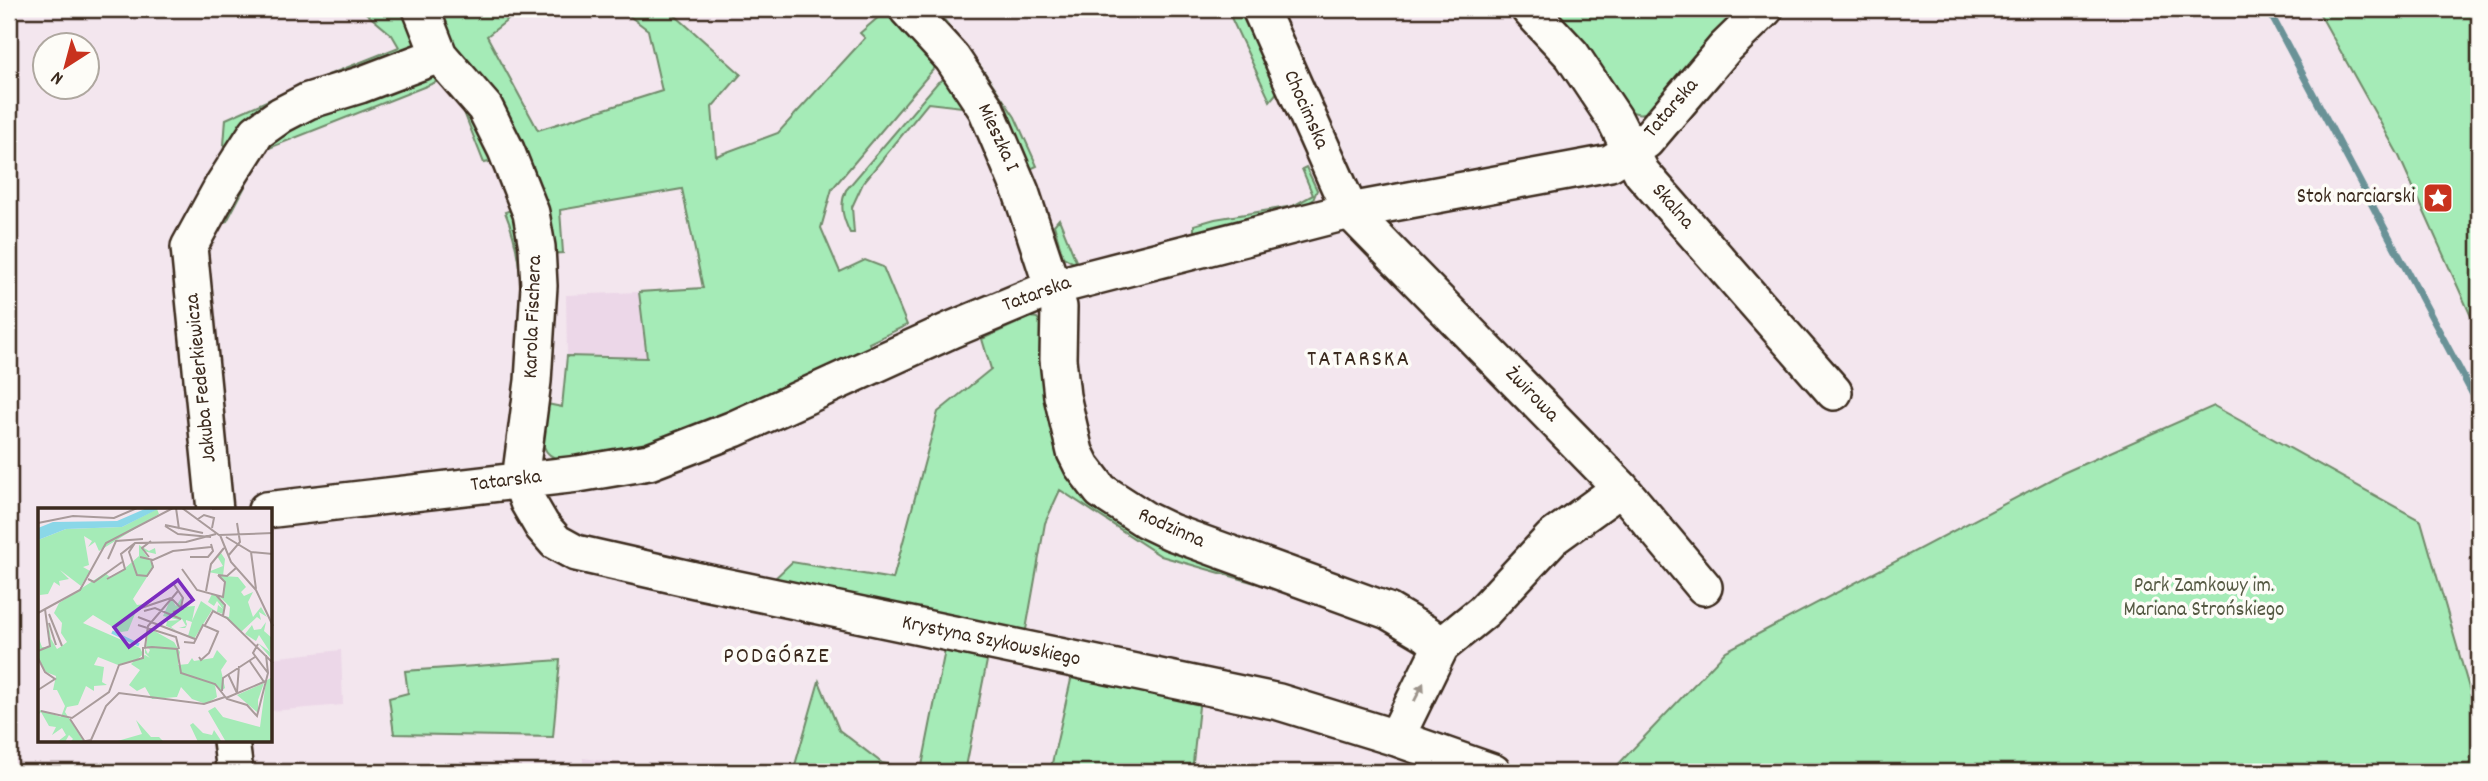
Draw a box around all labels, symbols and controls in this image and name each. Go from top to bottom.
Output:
north arrow [32,32,102,102]
text: N [46,63,70,91]
street label: Chocimska [1274,66,1336,155]
street label: Tatarska [1637,72,1707,146]
street label: Mieszka I [968,99,1026,177]
street label: Skalna [1644,177,1701,237]
place icon: Stok narciarski [2421,181,2455,215]
place label: Stok narciarski [2297,183,2415,213]
street label: Karola Fischera [517,254,551,379]
street label: Tatarska [999,268,1077,321]
street label: Jakuba Federkiewicza [178,291,226,464]
district label: TATARSKA [1307,344,1411,377]
street label: Żwirowa [1497,360,1566,430]
street label: Tatarska [469,463,544,501]
street label: Rodzinna [1133,501,1210,558]
inset map [38,508,273,742]
park label: Park Zamkowy im. Mariana Strońskiego [2124,572,2284,626]
street label: Krystyna Szykowskiego [899,608,1083,676]
district label: PODGÓRZE [723,641,831,674]
one-way arrow [1414,682,1425,702]

